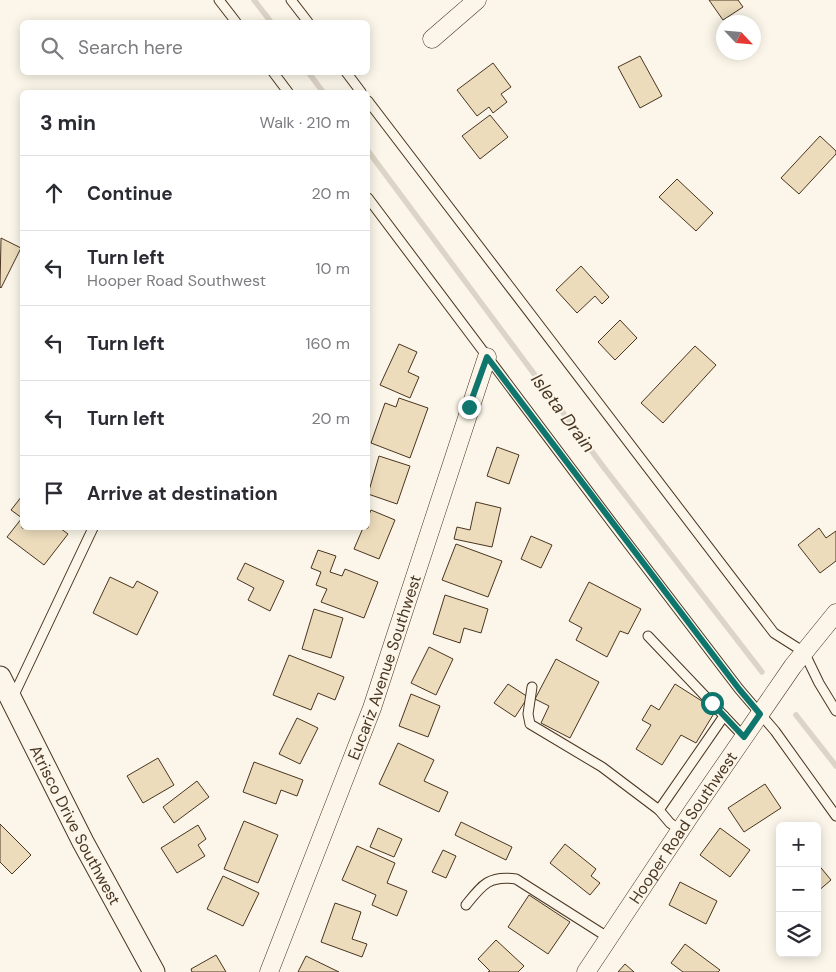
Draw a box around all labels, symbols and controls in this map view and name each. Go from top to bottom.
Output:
north arrow [716,15,761,60]
search box [20,20,370,75]
icon: search [38,34,66,62]
text: Search here [78,35,183,60]
text: 3 min [40,109,96,137]
text: Walk · 210 m [260,112,350,133]
icon: ahead [40,179,68,207]
text: Continue [87,181,173,206]
text: 20 m [311,183,350,204]
text: Turn left [87,245,165,270]
icon: left [40,254,68,282]
text: 10 m [316,258,350,279]
text: Hooper Road Southwest [87,270,266,291]
icon: left [40,329,68,357]
text: Turn left [87,331,165,356]
text: 160 m [306,333,350,354]
water label: Isleta Drain [525,369,601,457]
route end [458,396,481,419]
icon: left [40,404,68,432]
text: Turn left [87,406,165,431]
text: 20 m [311,408,350,429]
icon: arrive [40,479,68,507]
text: Arrive at destination [87,481,278,506]
street label: Eucariz Avenue Southwest [343,572,426,763]
route start [701,692,724,715]
street label: Atrisco Drive Southwest [25,741,125,909]
street label: Hooper Road Southwest [624,747,742,908]
map controls [776,822,821,957]
button: + [776,822,821,867]
button: − [776,867,821,912]
button: layers [776,912,821,957]

